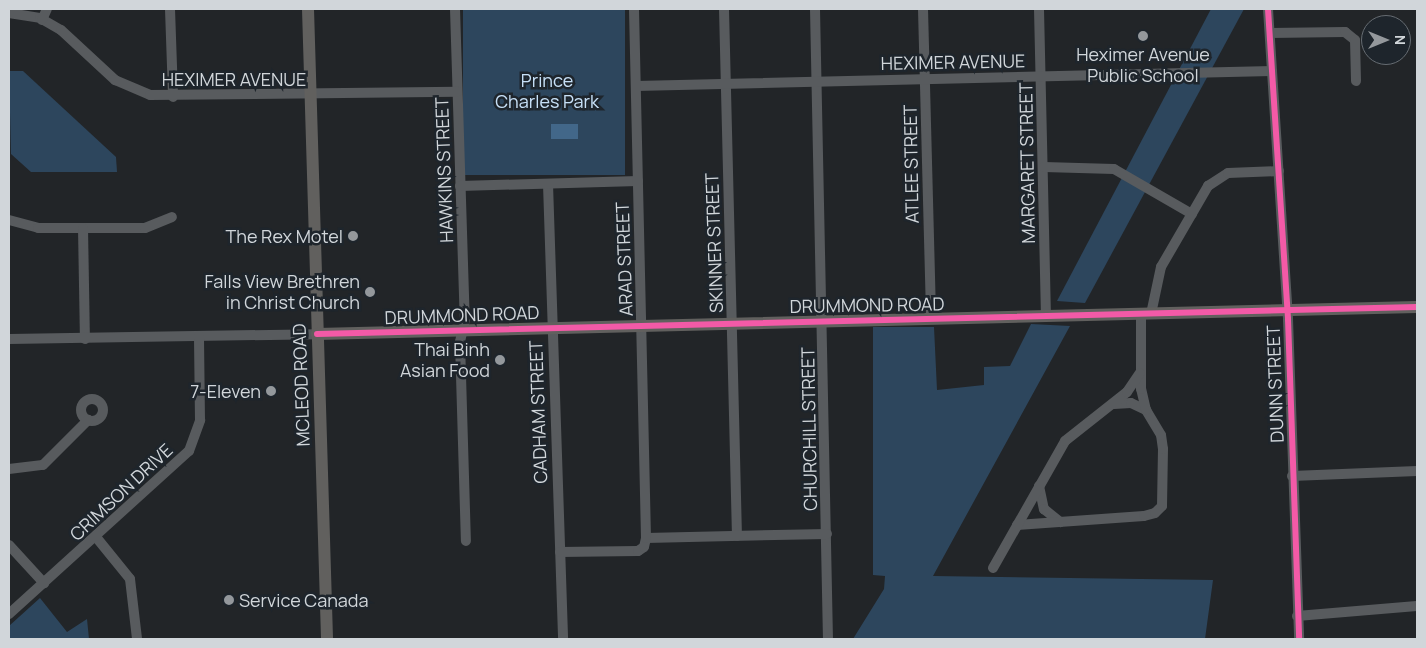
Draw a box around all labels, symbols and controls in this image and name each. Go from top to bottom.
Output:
north arrow [1361,15,1411,65]
marker: Heximer Avenue Public School [1137,30,1149,42]
text: N [1391,35,1410,45]
place label: Heximer Avenue Public School [1076,44,1210,86]
street label: HEXIMER AVENUE [881,50,1025,74]
street label: HEXIMER AVENUE [162,68,306,90]
park label: Prince Charles Park [495,70,599,112]
street label: MARGARET STREET [1015,82,1039,244]
street label: HAWKINS STREET [431,97,457,243]
street label: ATLEE STREET [899,104,923,224]
street label: SKINNER STREET [701,173,727,313]
street label: ARAD STREET [611,202,637,316]
place label: The Rex Motel [226,225,343,247]
marker: The Rex Motel [347,230,359,242]
place label: Falls View Brethren in Christ Church [205,271,360,314]
marker: Falls View Brethren in Christ Church [364,286,376,298]
street label: DRUMMOND ROAD [789,293,945,317]
street label: DRUMMOND ROAD [384,302,540,328]
street label: MCLEOD ROAD [288,323,314,447]
street label: DUNN STREET [1262,325,1288,443]
place label: Thai Binh Asian Food [400,339,490,382]
street label: CADHAM STREET [525,340,551,484]
street label: CHURCHILL STREET [797,346,821,512]
marker: Thai Binh Asian Food [494,354,506,366]
place label: 7-Eleven [190,380,261,402]
marker: 7-Eleven [265,385,277,397]
street label: CRIMSON DRIVE [65,439,177,545]
place label: Service Canada [239,589,369,611]
marker: Service Canada [223,594,235,606]

